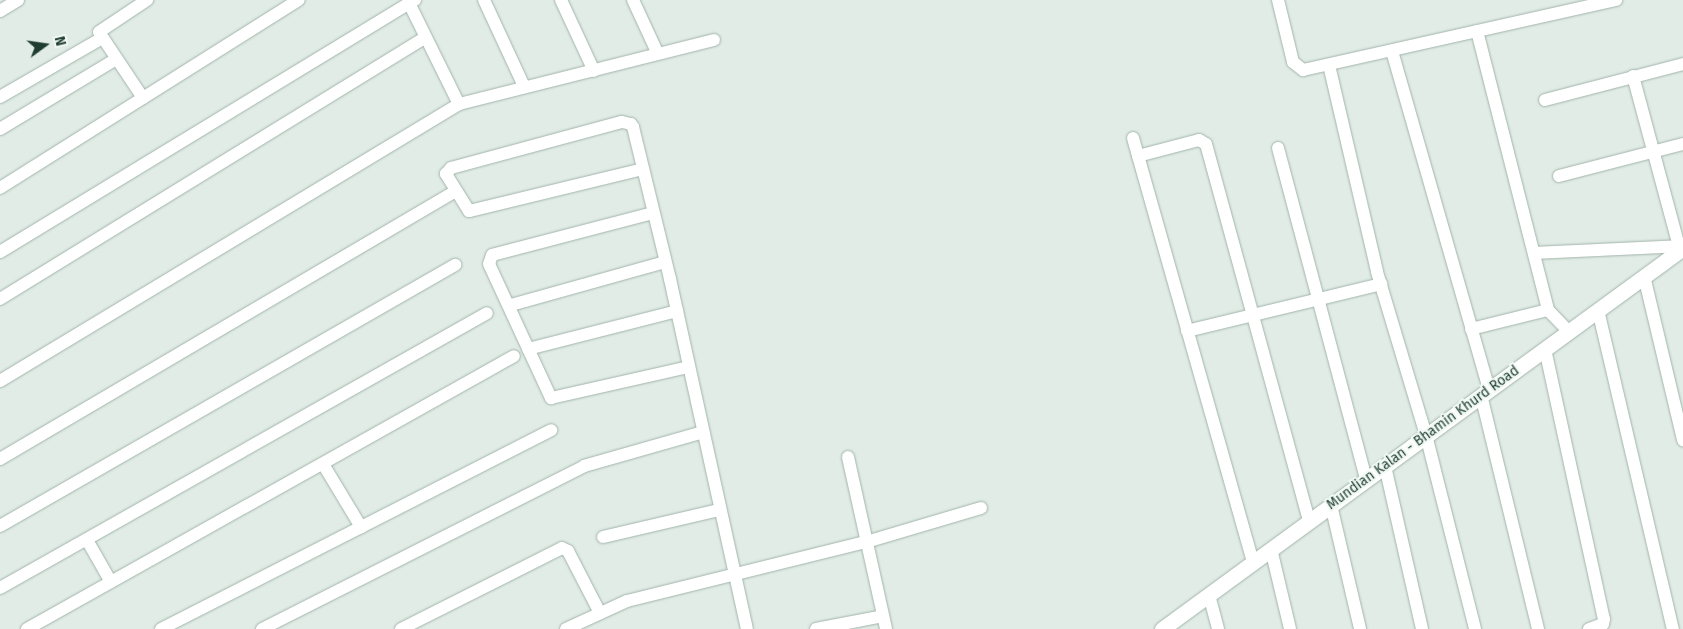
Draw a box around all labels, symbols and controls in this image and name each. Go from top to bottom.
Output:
north arrow [20,20,70,70]
text: N [51,35,69,48]
street label: Mundian Kalan - Bhamin Khurd Road [1323,363,1523,513]

